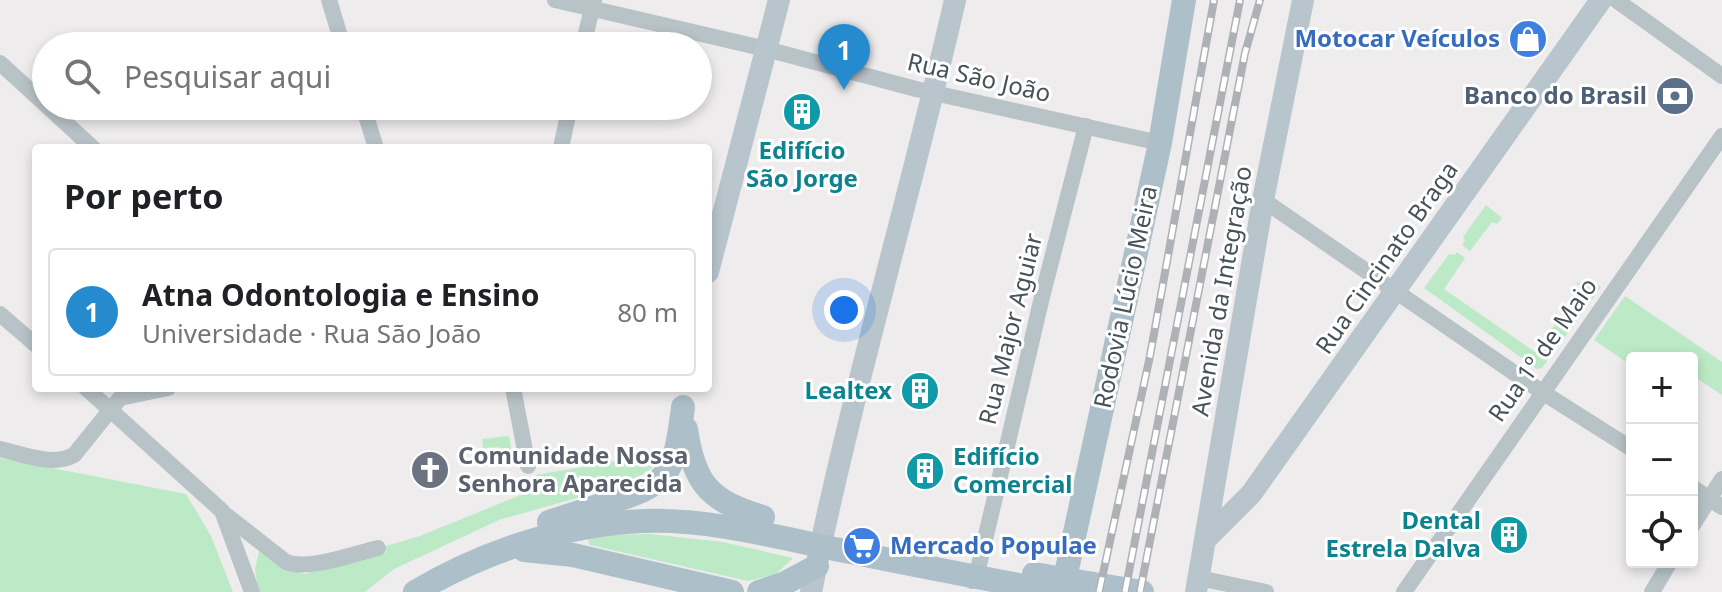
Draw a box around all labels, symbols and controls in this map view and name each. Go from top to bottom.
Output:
shop icon: Motocar Veículos [1507,18,1549,60]
place label: Motocar Veículos [1294,21,1500,54]
pin: 1 [818,24,870,90]
search box [32,32,712,120]
street label: Rua São João [905,44,1054,109]
icon: search [60,54,104,98]
text: Pesquisar aqui [124,56,331,97]
bank icon: Banco do Brasil [1654,75,1696,117]
place label: Banco do Brasil [1464,78,1647,111]
building icon: Edifício São Jorge [781,91,823,133]
place label: Edifício São Jorge [746,133,858,194]
street label: Rua Cincinato Braga [1307,154,1465,360]
street label: Avenida da Integração [1182,163,1259,418]
text: Por perto [64,173,223,219]
street label: Rodovia Lúcio Meira [1085,182,1164,411]
street label: Rua Major Aguiar [970,229,1049,428]
street label: Rua 1º de Maio [1480,270,1604,428]
text: Atna Odontologia e Ensino [142,274,539,315]
your location [824,290,864,330]
text: 1 [85,294,99,330]
text: 80 m [617,294,678,330]
text: Universidade · Rua São João [142,315,481,351]
map controls [1626,352,1698,568]
button: + [1626,352,1698,424]
building icon: Lealtex [899,370,941,412]
place label: Lealtex [805,373,892,406]
button: − [1626,424,1698,496]
place label: Comunidade Nossa Senhora Aparecida [458,438,688,499]
place label: Edifício Comercial [953,439,1072,500]
church icon: Comunidade Nossa Senhora Aparecida [409,449,451,491]
building icon: Edifício Comercial [904,450,946,492]
button: locate [1626,496,1698,568]
place label: Dental Estrela Dalva [1326,503,1481,564]
building icon: Dental Estrela Dalva [1488,514,1530,556]
supermarket icon: Mercado Populae [841,525,883,567]
place label: Mercado Populae [890,528,1097,561]

